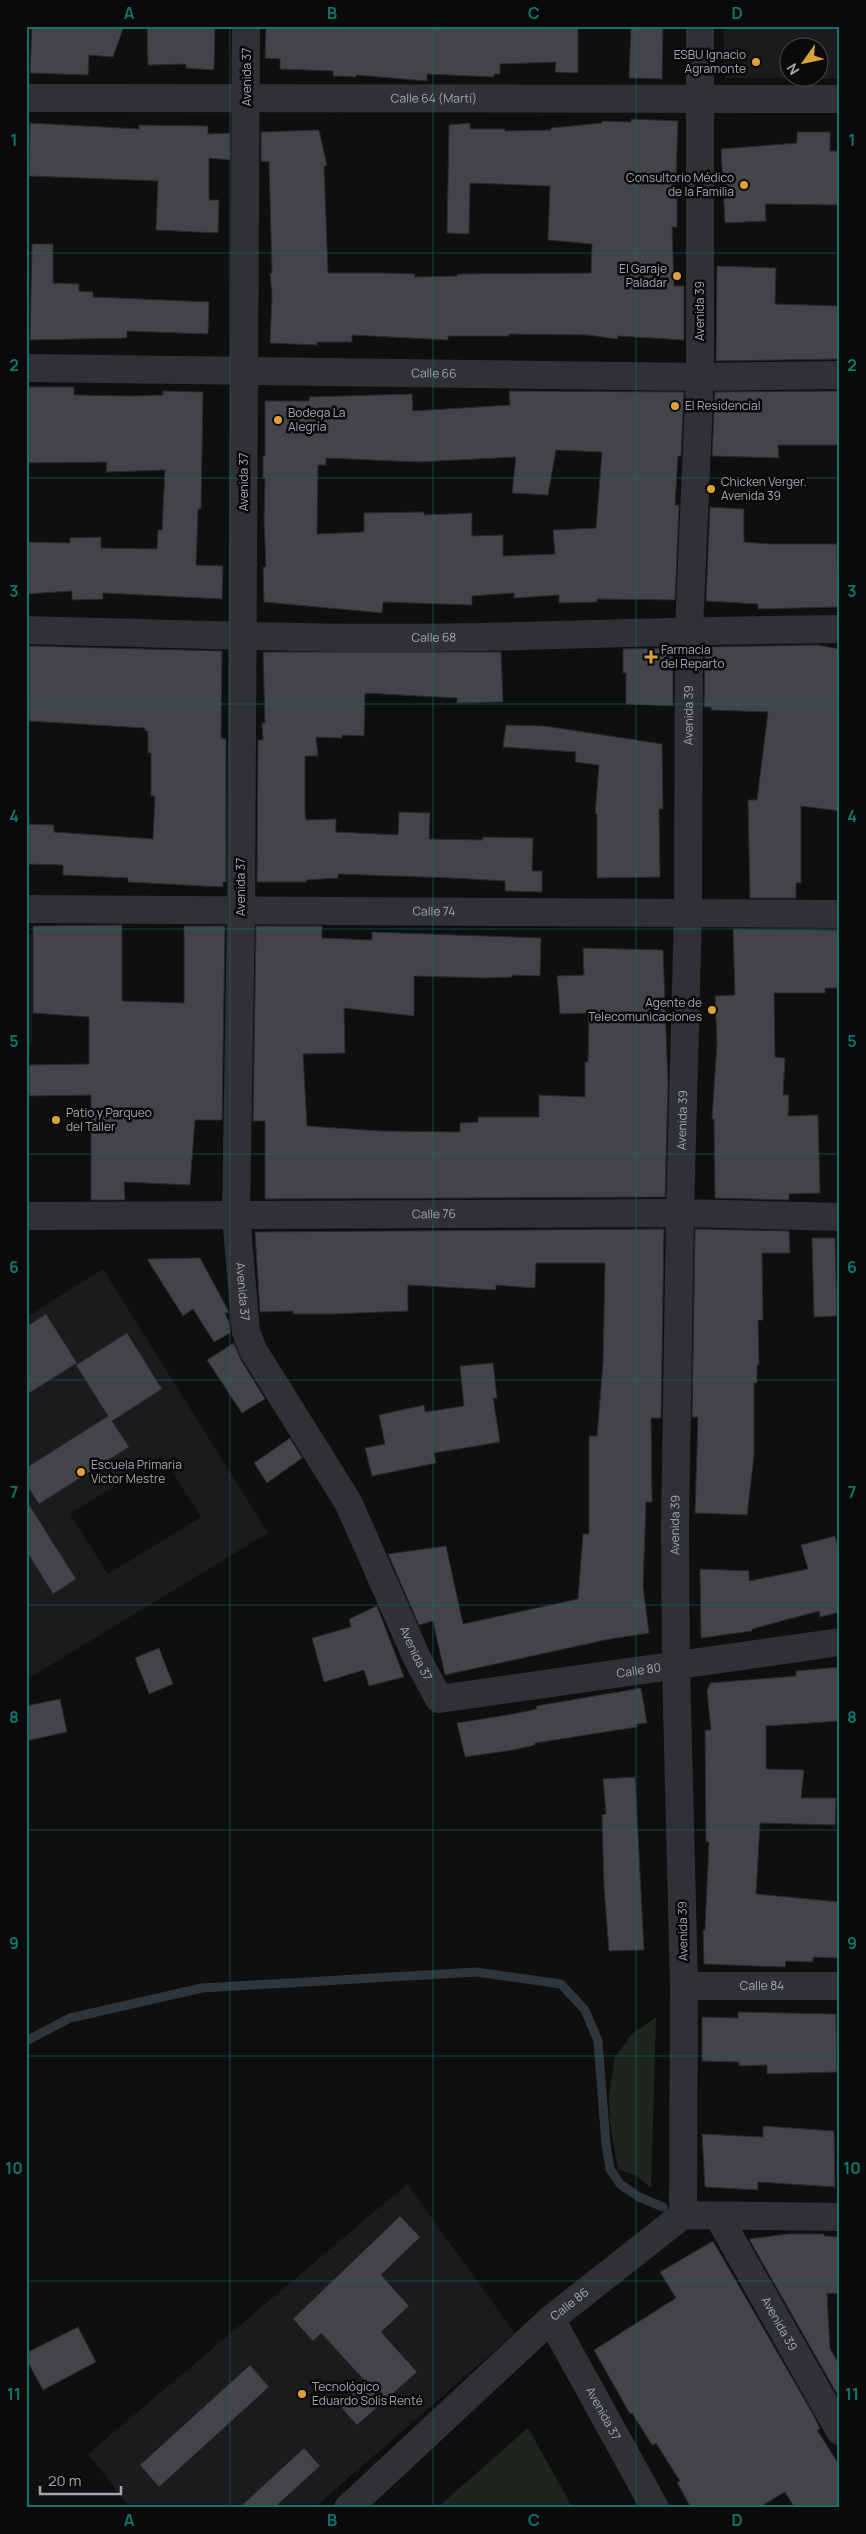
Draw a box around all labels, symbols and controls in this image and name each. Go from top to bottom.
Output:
text: A [124,2,135,24]
text: B [327,2,337,24]
text: C [528,2,540,24]
text: D [731,2,743,24]
north arrow [778,38,828,88]
place label: ESBU Ignacio Agramonte [674,46,746,77]
street label: Avenida 37 [238,48,255,106]
marker: ESBU Ignacio Agramonte [750,56,762,68]
text: N [782,60,803,79]
street label: Calle 64 (Martí) [391,89,477,107]
text: 1 [10,129,18,151]
text: 1 [848,129,856,151]
place label: Consultorio Médico de la Familia [626,169,734,200]
marker: Consultorio Médico de la Familia [738,179,750,191]
place label: El Garaje Paladar [619,260,668,291]
marker: El Garaje Paladar [671,270,683,282]
street label: Avenida 39 [691,281,708,341]
text: 2 [9,354,19,376]
text: 2 [847,354,857,376]
street label: Calle 66 [411,364,457,382]
place label: El Residencial [685,397,761,414]
marker: El Residencial [669,400,681,412]
place label: Bodega La Alegría [288,404,346,435]
marker: Bodega La Alegría [272,414,284,426]
street label: Avenida 37 [235,453,252,511]
place label: Chicken Verger. Avenida 39 [721,473,807,504]
marker: Chicken Verger. Avenida 39 [705,483,717,495]
text: 3 [9,580,19,602]
text: 3 [847,580,857,602]
street label: Calle 68 [412,628,456,646]
place label: Farmacia del Reparto [661,641,725,672]
marker: Farmacia del Reparto [645,651,657,663]
street label: Avenida 39 [680,685,697,745]
text: 4 [9,805,19,827]
text: 4 [847,805,857,827]
street label: Avenida 37 [232,858,249,916]
street label: Calle 74 [412,902,456,920]
place label: Agente de Telecomunicaciones [588,994,702,1025]
marker: Agente de Telecomunicaciones [706,1004,718,1016]
text: 5 [9,1030,19,1052]
text: 5 [847,1030,857,1052]
street label: Avenida 39 [673,1090,691,1150]
place label: Patio y Parqueo del Taller [66,1104,152,1135]
marker: Patio y Parqueo del Taller [50,1114,62,1126]
street label: Calle 76 [412,1205,456,1222]
text: 6 [9,1256,19,1278]
text: 6 [847,1256,857,1278]
street label: Avenida 37 [232,1262,254,1322]
place label: Escuela Primaria Victor Mestre [91,1456,182,1487]
marker: Escuela Primaria Victor Mestre [75,1466,87,1478]
text: 7 [10,1481,18,1503]
text: 7 [848,1481,856,1503]
street label: Avenida 39 [666,1495,684,1555]
street label: Avenida 37 [396,1623,437,1684]
street label: Calle 80 [615,1659,662,1682]
text: 8 [9,1706,19,1728]
text: 8 [847,1706,857,1728]
street label: Avenida 39 [673,1901,692,1961]
text: 9 [9,1932,19,1954]
text: 9 [847,1932,857,1954]
street label: Calle 84 [740,1977,784,1994]
text: 10 [5,2157,23,2179]
text: 10 [843,2157,861,2179]
street label: Calle 86 [546,2283,592,2324]
street label: Avenida 39 [757,2293,802,2354]
place label: Tecnológico Eduardo Solís Renté [312,2378,423,2409]
text: 11 [7,2383,21,2405]
text: 11 [845,2383,859,2405]
street label: Avenida 37 [582,2384,625,2443]
marker: Tecnológico Eduardo Solís Renté [296,2388,308,2400]
scale bar [40,2464,121,2496]
text: 20 m [48,2470,81,2491]
text: A [124,2509,135,2531]
text: B [327,2509,337,2531]
text: C [528,2509,540,2531]
text: D [731,2509,743,2531]

